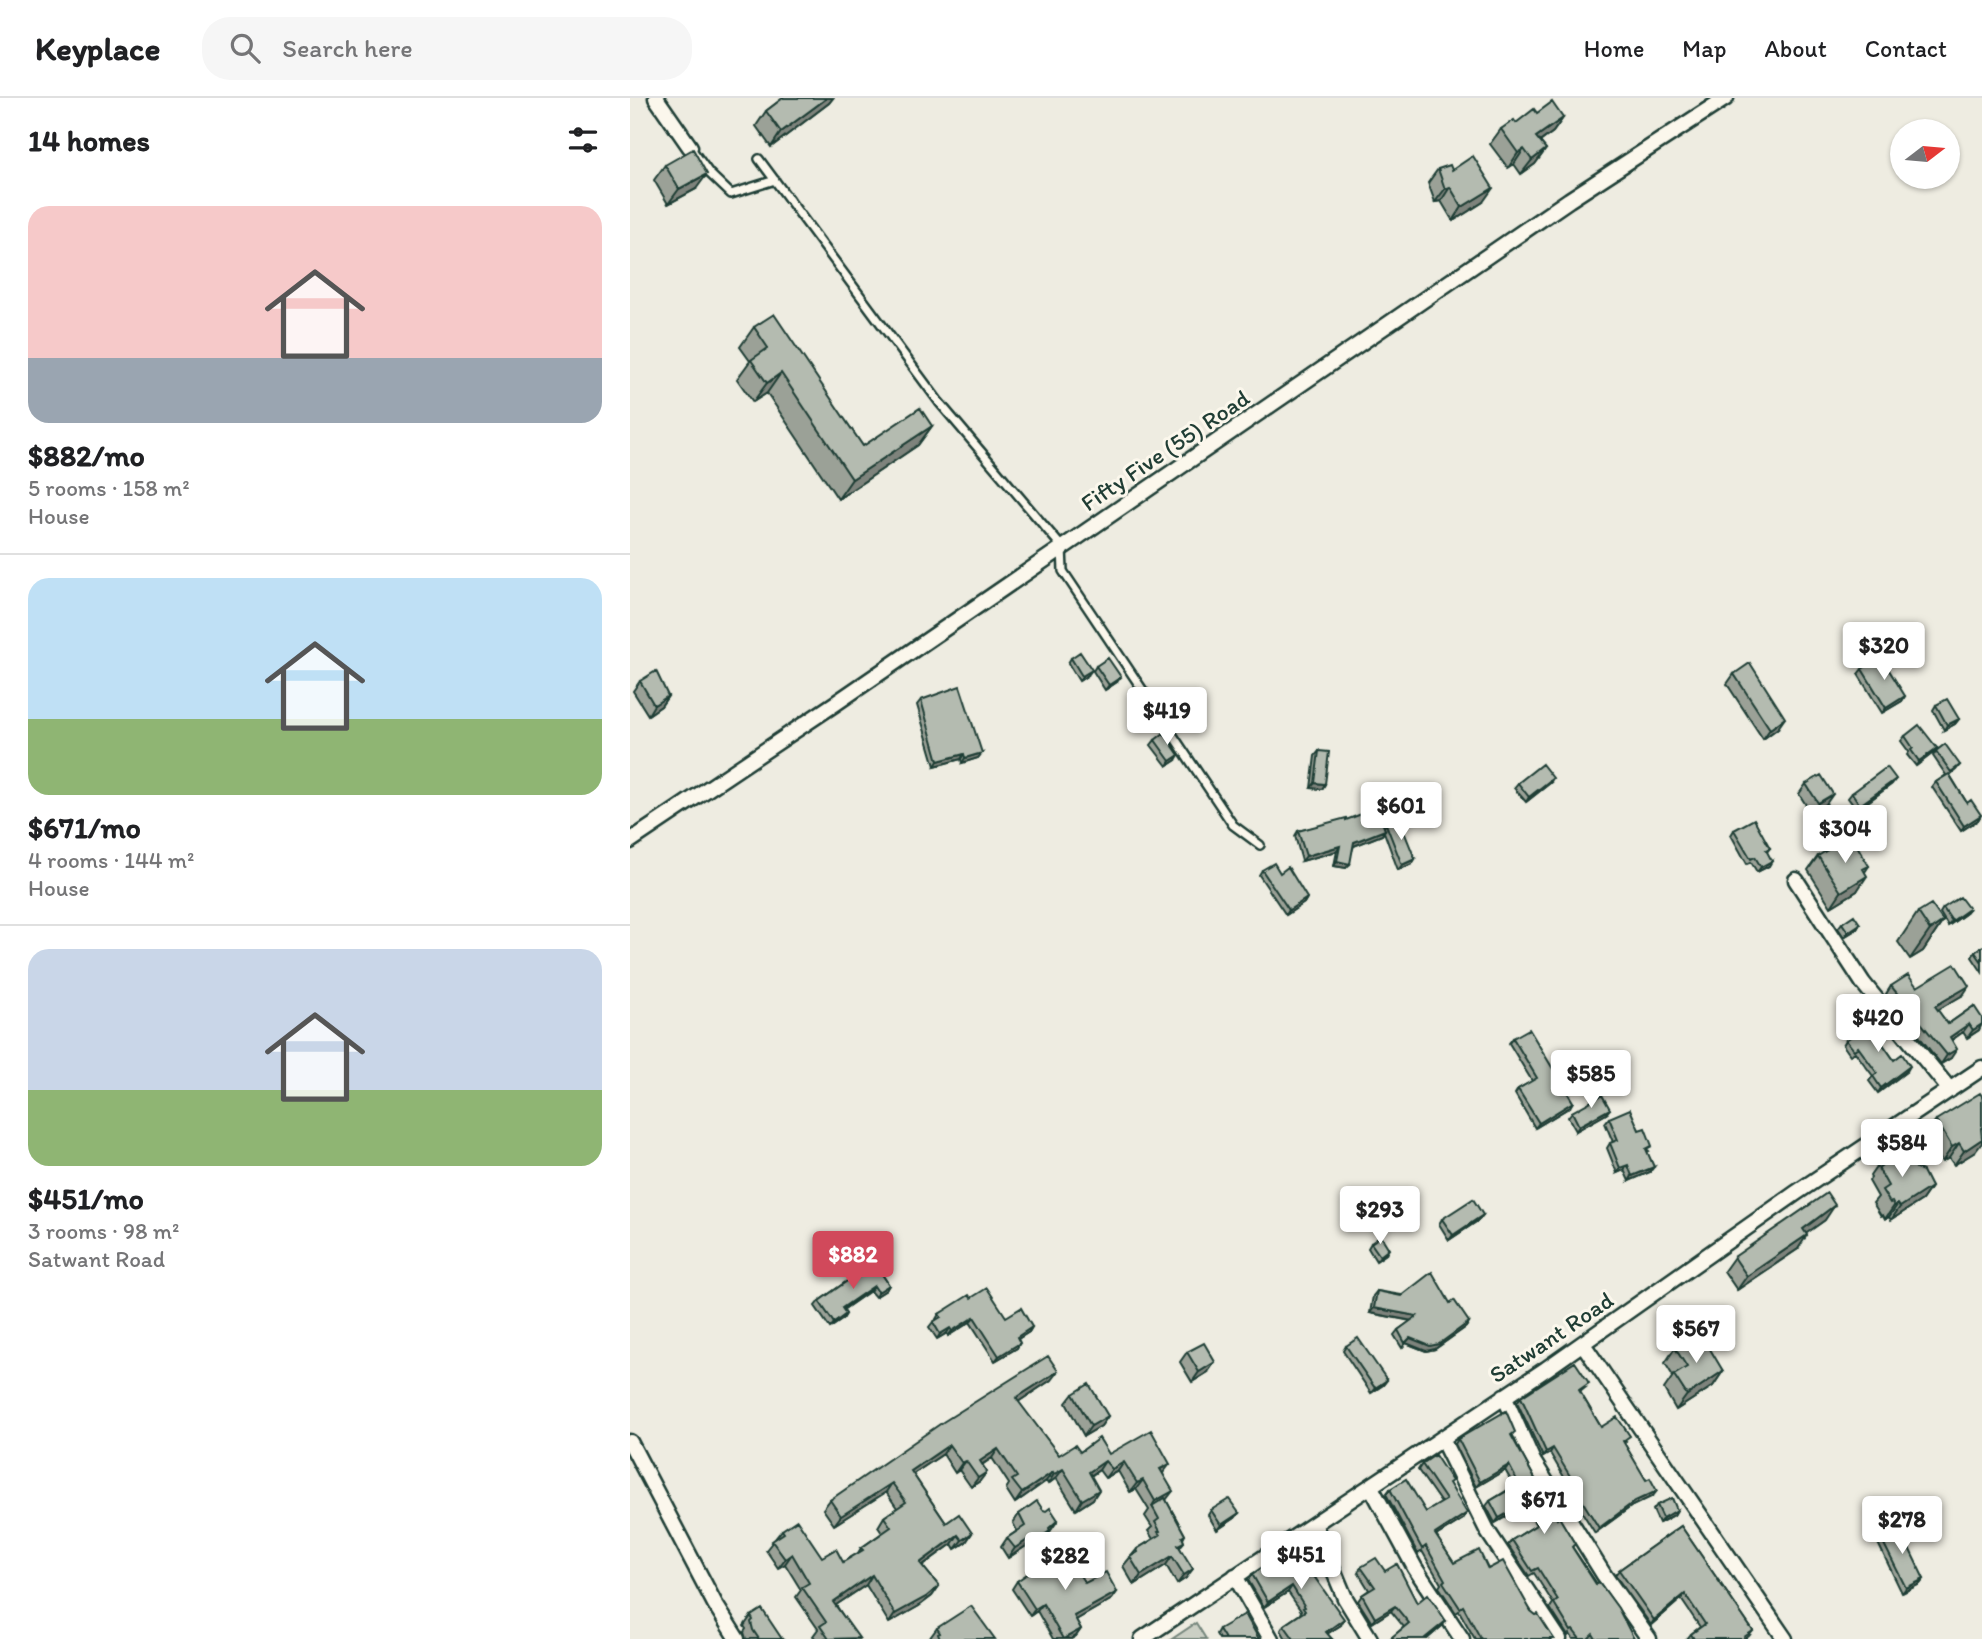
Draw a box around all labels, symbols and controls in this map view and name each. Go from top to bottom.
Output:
search box [202,17,692,80]
text: Keyplace [35,29,160,68]
icon: search [226,29,264,67]
text: Search here [282,32,413,64]
text: Home [1584,34,1644,63]
text: Map [1682,34,1726,63]
text: About [1764,34,1827,63]
text: Contact [1865,34,1947,63]
north arrow [1890,119,1960,189]
map controls [1890,119,1960,189]
icon: filters [564,121,602,159]
text: 14 homes [28,122,150,159]
icon: home [252,251,378,377]
street label: Fifty Five (55) Road [1075,383,1255,517]
text: $882/mo [28,437,145,474]
text: 5 rooms · 158 m² [28,474,190,502]
text: House [28,502,90,530]
pin: $320 [1843,622,1925,682]
icon: home [252,623,378,749]
text: $320 [1859,631,1909,659]
pin: $419 [1126,688,1208,747]
text: $419 [1143,696,1191,724]
pin: $601 [1360,782,1442,842]
text: $601 [1377,791,1425,819]
pin: $304 [1804,806,1886,865]
text: $671/mo [28,809,141,846]
text: $304 [1819,814,1871,842]
text: 4 rooms · 144 m² [28,846,194,874]
text: House [28,874,90,902]
icon: home [252,994,378,1120]
pin: $420 [1837,995,1919,1054]
text: $420 [1852,1003,1904,1031]
pin: $585 [1550,1051,1632,1110]
text: $585 [1567,1059,1615,1087]
pin: $584 [1861,1119,1943,1179]
text: $584 [1877,1128,1927,1156]
text: $451/mo [28,1180,144,1217]
pin: $293 [1339,1186,1421,1246]
text: $293 [1356,1195,1404,1223]
text: 3 rooms · 98 m² [28,1217,179,1245]
pin: $882 [812,1232,894,1291]
text: $882 [829,1240,877,1268]
text: Satwant Road [28,1245,165,1273]
street label: Satwant Road [1484,1285,1619,1389]
pin: $567 [1655,1306,1737,1365]
text: $567 [1672,1314,1720,1342]
pin: $671 [1503,1476,1585,1536]
text: $671 [1521,1485,1567,1513]
pin: $278 [1861,1496,1943,1556]
text: $278 [1878,1505,1926,1533]
pin: $282 [1024,1532,1106,1592]
pin: $451 [1260,1532,1342,1591]
text: $451 [1277,1540,1325,1568]
text: $282 [1041,1541,1089,1569]

